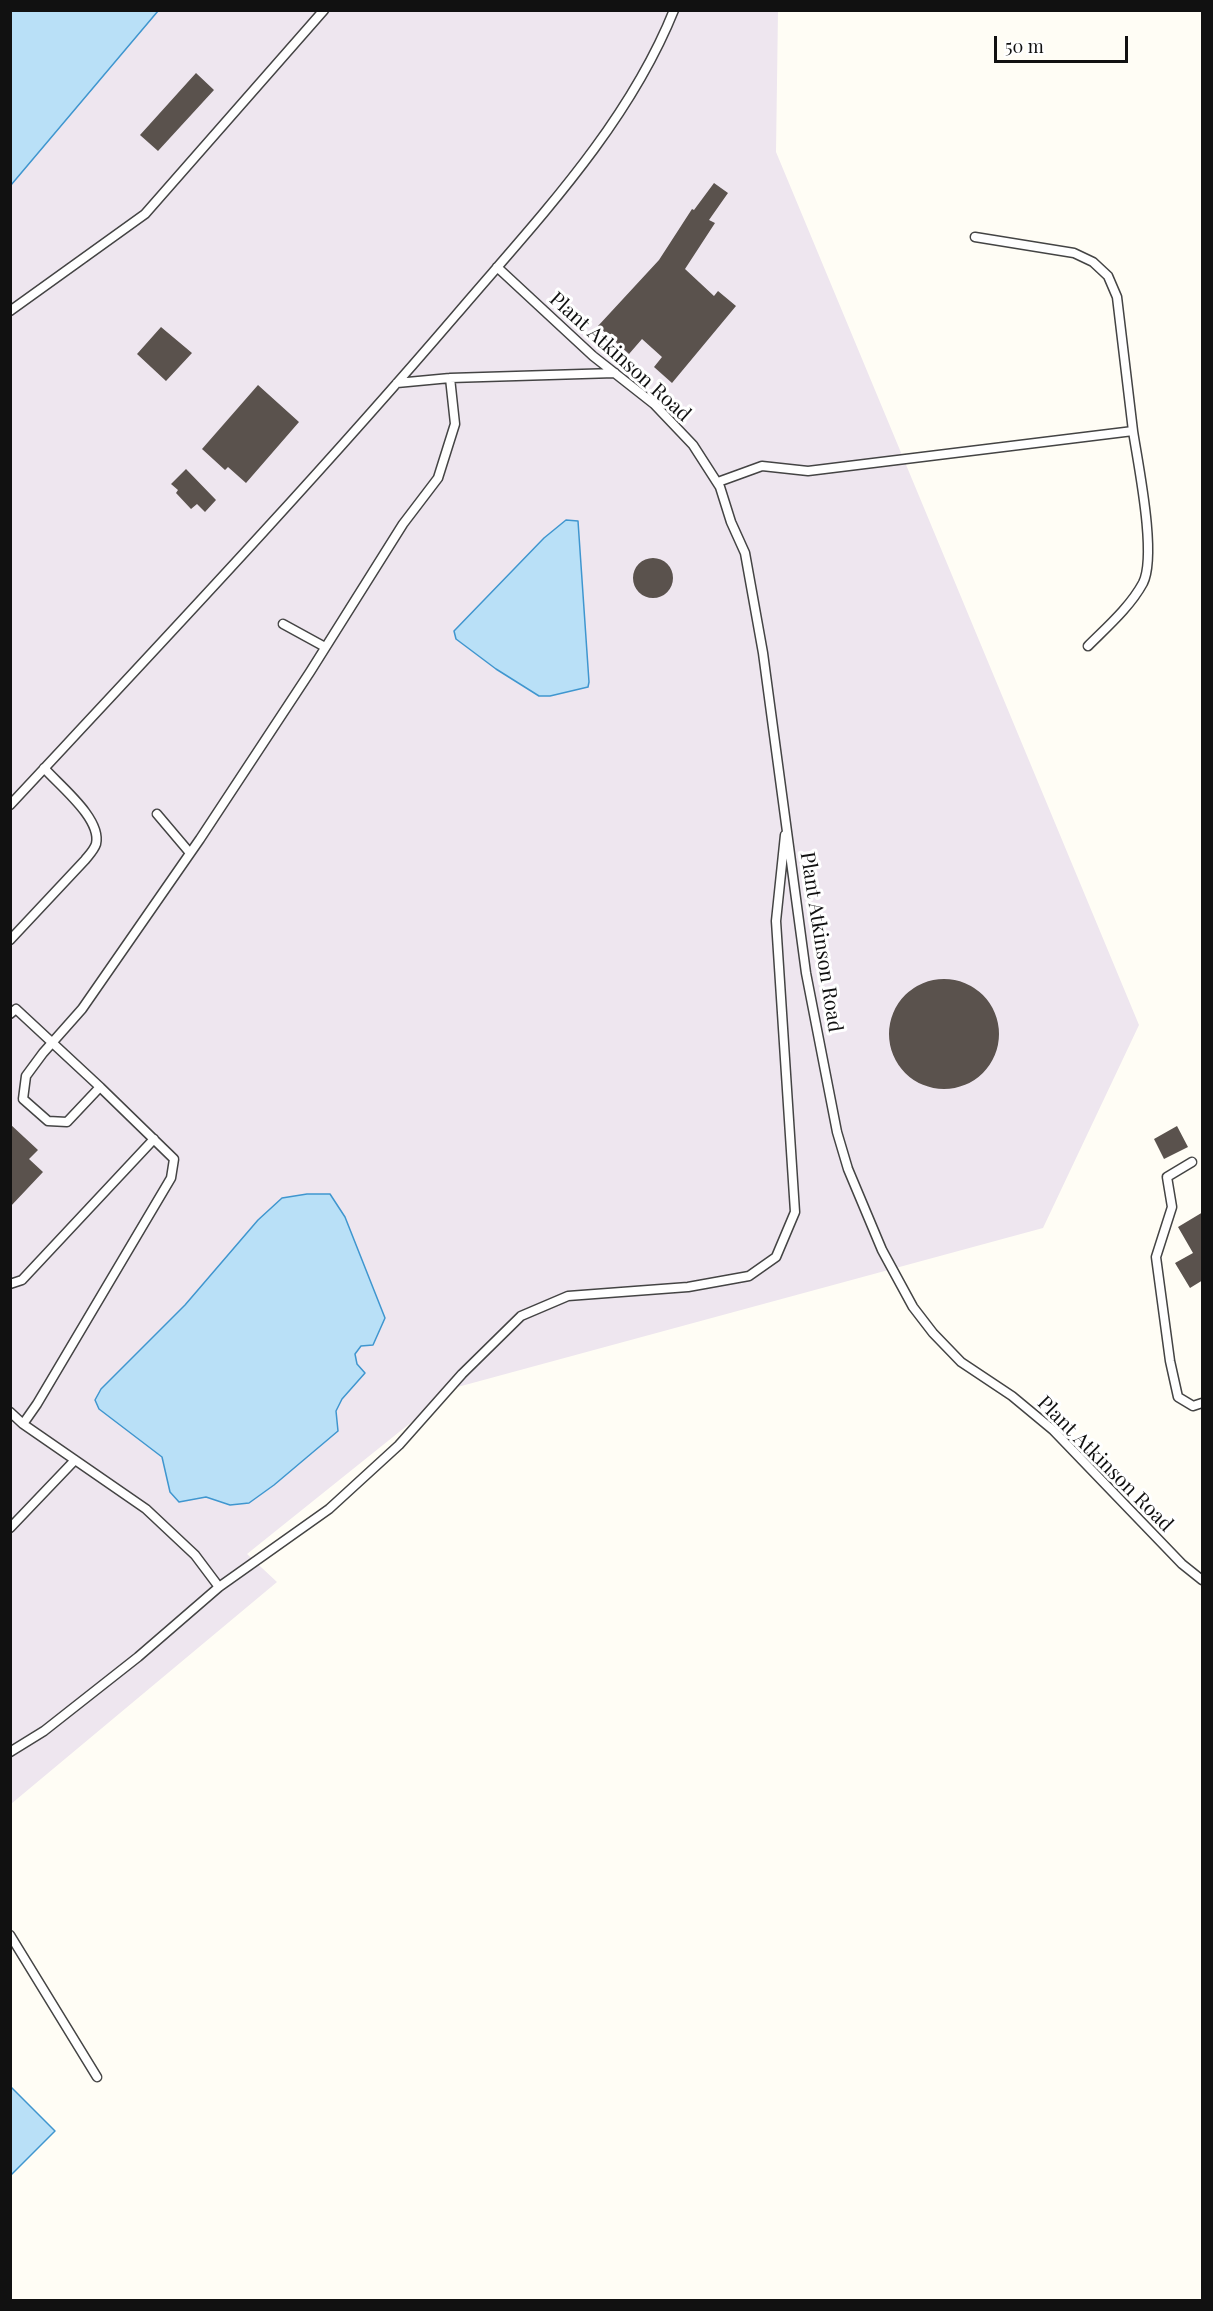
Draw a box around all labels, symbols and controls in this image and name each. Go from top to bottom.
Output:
scale bar [997,24,1130,62]
text: 50 m [1005,34,1044,58]
street label: Plant Atkinson Road [544,287,696,427]
street label: Plant Atkinson Road [795,850,847,1034]
street label: Plant Atkinson Road [1032,1391,1178,1537]

